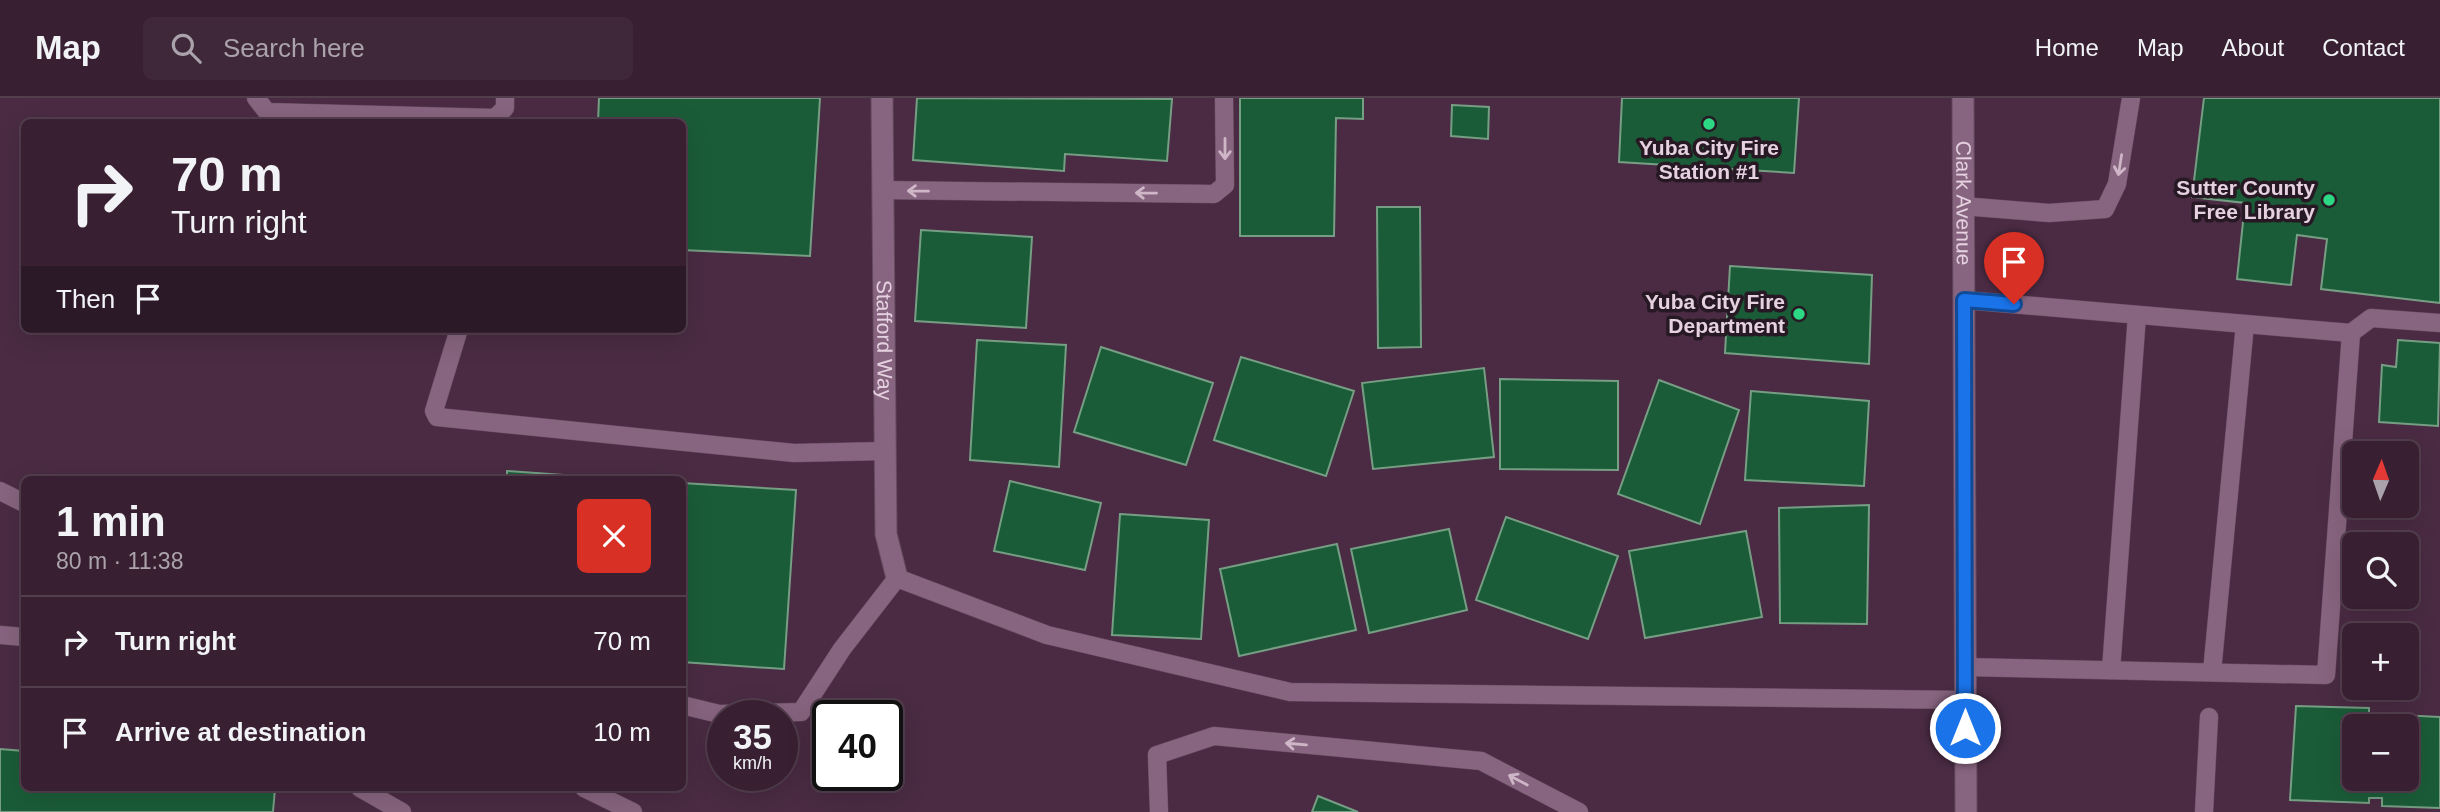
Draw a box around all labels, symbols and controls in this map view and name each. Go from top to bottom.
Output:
search box [143,17,633,80]
text: Map [35,29,101,66]
icon: search [167,29,205,67]
text: Search here [223,33,365,63]
text: Home [2035,34,2099,61]
text: Map [2137,34,2184,61]
text: About [2222,34,2284,61]
text: Contact [2322,34,2405,61]
marker: Yuba City Fire Station #1 [1701,116,1717,132]
place label: Yuba City Fire Station #1 [1639,136,1779,183]
one-way arrow [1218,137,1232,160]
street label: Clark Avenue [1952,141,1976,265]
icon: right [56,147,147,238]
text: 70 m [171,147,283,201]
one-way arrow [2113,153,2126,176]
place label: Sutter County Free Library [2176,176,2315,223]
one-way arrow [907,184,930,198]
one-way arrow [1134,186,1157,200]
marker: Sutter County Free Library [2321,192,2337,208]
text: Turn right [171,204,307,240]
pin [1984,232,2044,304]
icon: arrive [1995,243,2033,281]
icon: arrive [129,280,167,318]
street label: Stafford Way [873,280,897,401]
text: Then [56,284,115,314]
place label: Yuba City Fire Department [1645,290,1785,337]
marker: Yuba City Fire Department [1791,306,1807,322]
north arrow [2342,441,2418,518]
map controls [2342,441,2419,791]
text: 1 min [56,498,166,545]
button: close [577,499,651,573]
button: search [2342,532,2419,609]
text: 80 m · 11:38 [56,548,183,574]
icon: right [56,623,94,661]
button: + [2342,623,2419,700]
text: Turn right [115,626,236,656]
text: 70 m [593,626,651,656]
position arrow [1928,691,2002,765]
speed limit sign: 40 [812,700,903,791]
icon: arrive [56,714,94,752]
button: − [2342,714,2419,791]
text: Arrive at destination [115,717,366,747]
text: 10 m [593,717,651,747]
text: 35 [733,717,772,756]
one-way arrow [1285,737,1308,750]
text: km/h [733,753,772,773]
one-way arrow [1508,773,1529,787]

